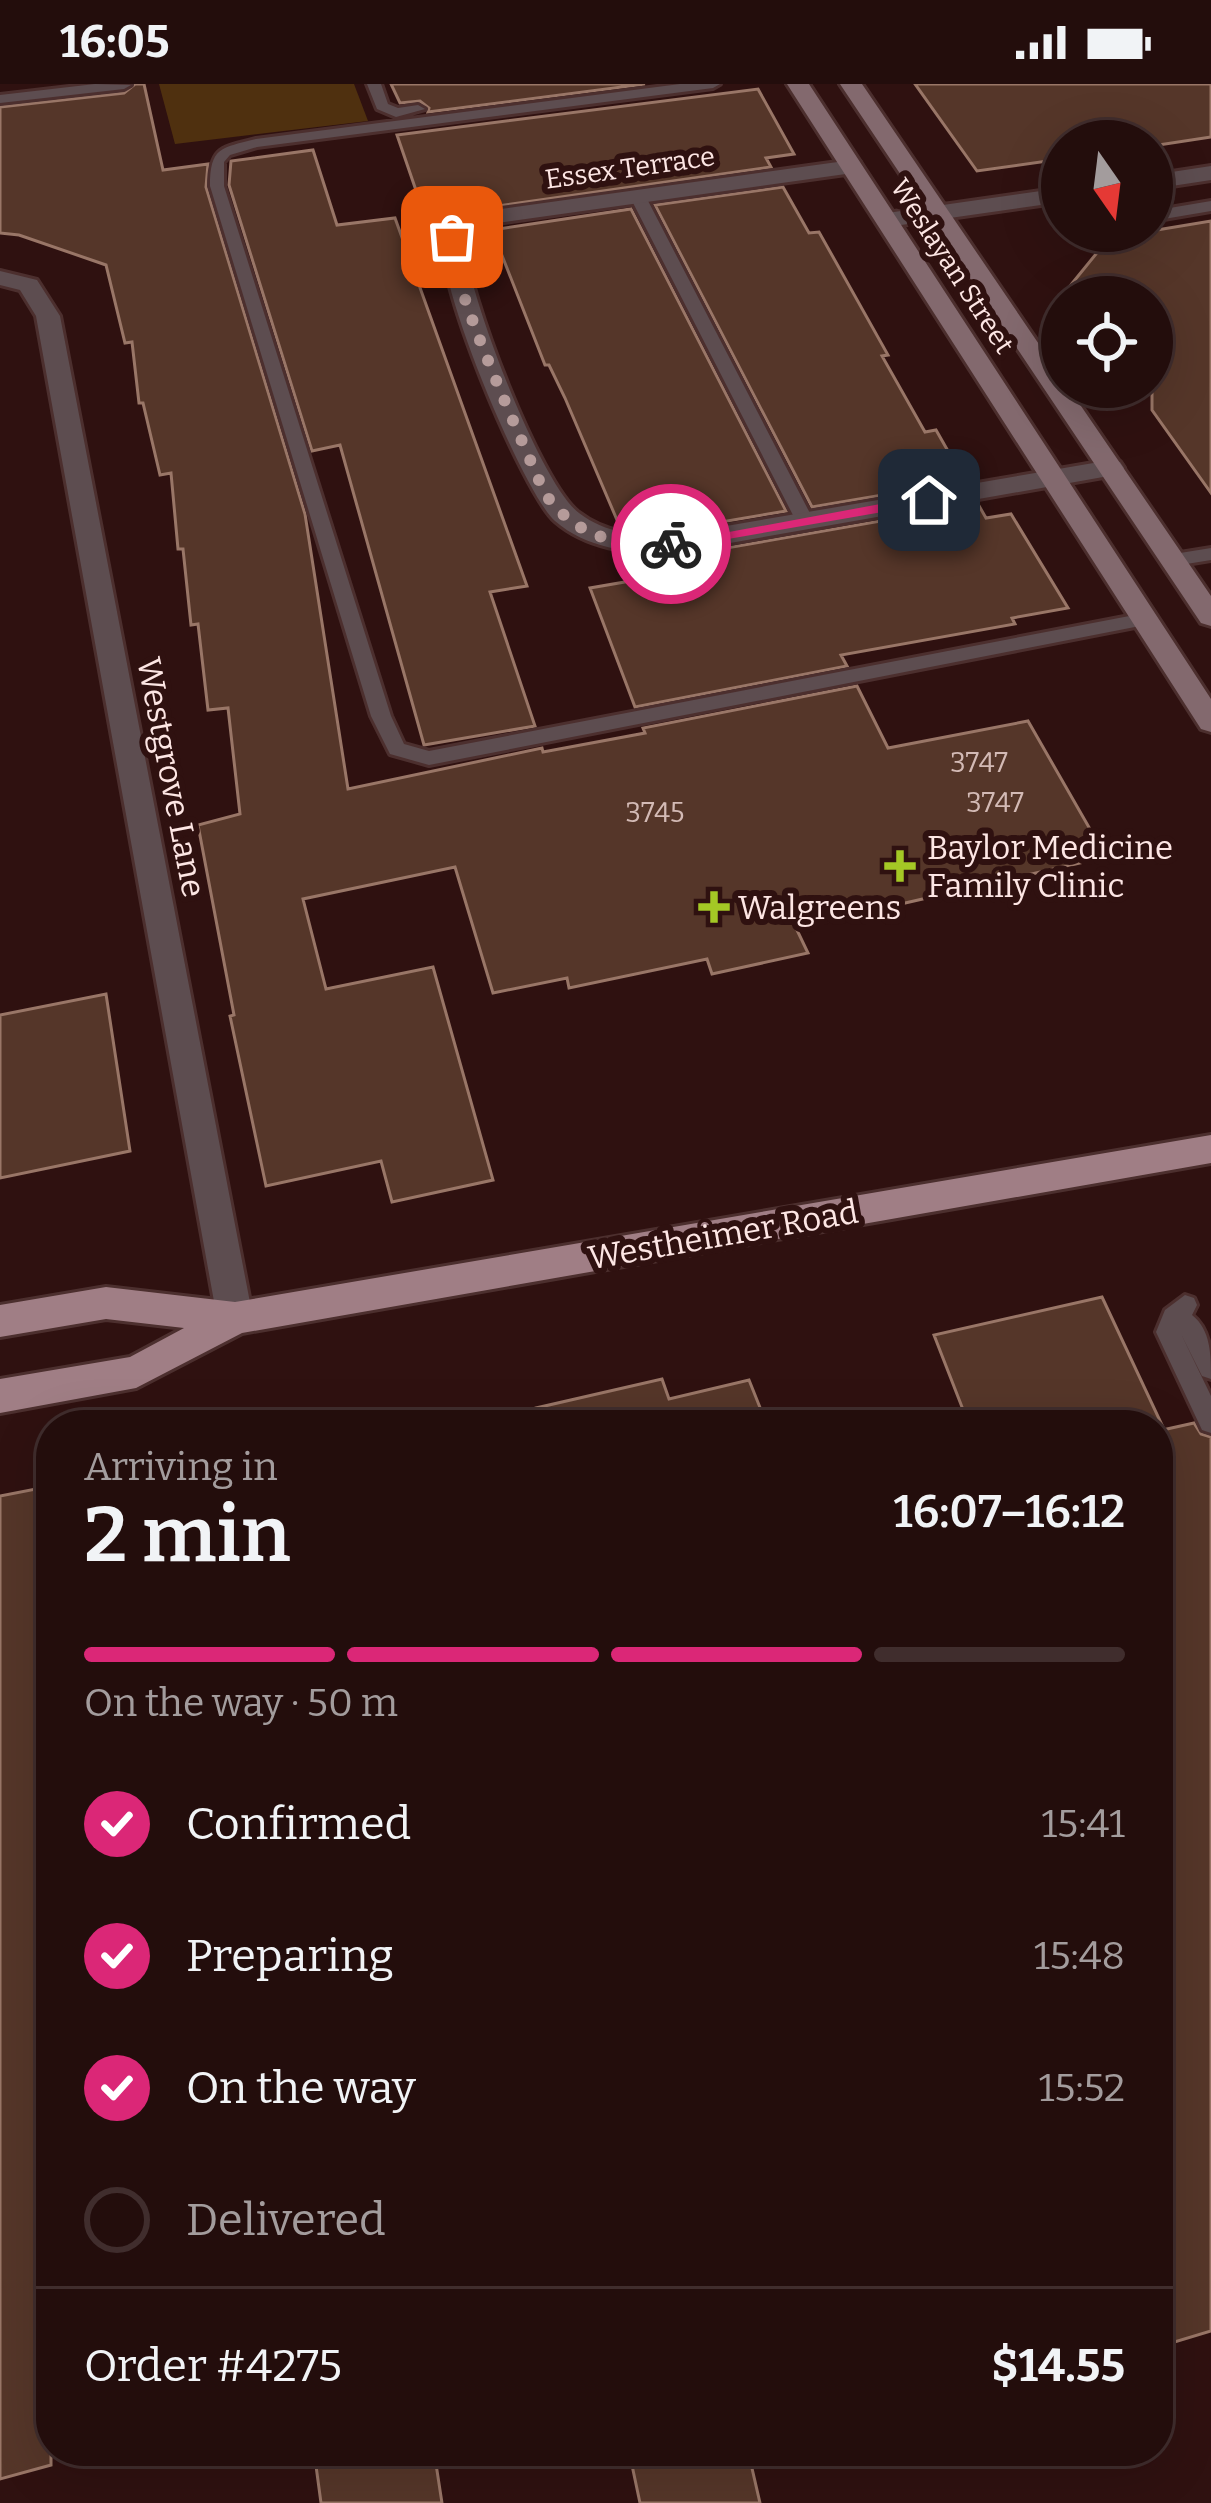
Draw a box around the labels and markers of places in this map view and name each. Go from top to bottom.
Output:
pin [401,186,503,288]
pin [878,449,980,551]
place label: Baylor Medicine Family Clinic [927,828,1173,906]
marker: Baylor Medicine Family Clinic [884,850,916,882]
place label: Walgreens [738,888,901,928]
marker: Walgreens [701,894,727,920]

